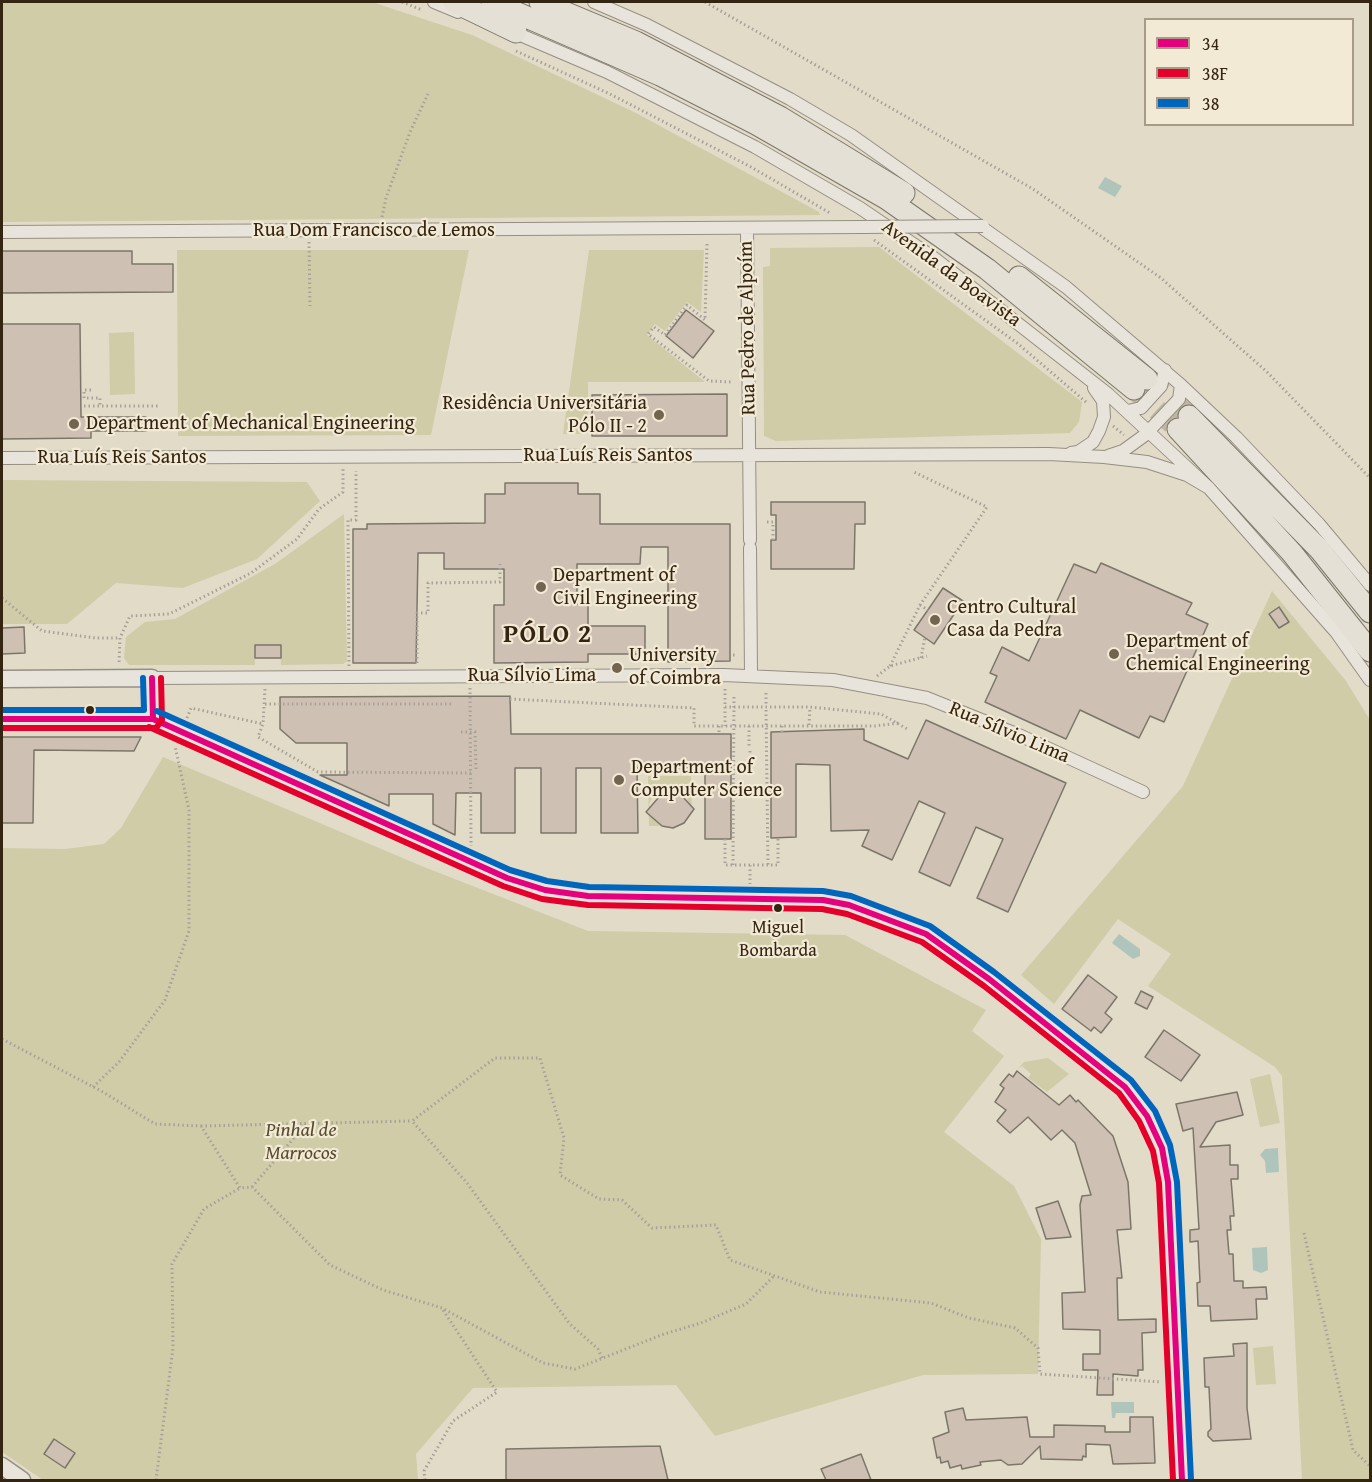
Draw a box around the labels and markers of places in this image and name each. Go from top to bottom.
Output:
place label: Residência Universitária Pólo II - 2 [442,392,647,439]
marker: Residência Universitária Pólo II - 2 [652,408,666,422]
place label: Department of Mechanical Engineering [86,412,415,436]
marker: Department of Mechanical Engineering [67,417,81,431]
place label: Department of Civil Engineering [553,564,697,611]
marker: Department of Civil Engineering [534,580,548,594]
place label: Centro Cultural Casa da Pedra [947,596,1076,643]
marker: Centro Cultural Casa da Pedra [928,613,942,627]
place label: Department of Chemical Engineering [1126,630,1310,677]
place label: University of Coimbra [629,644,721,691]
marker: Department of Chemical Engineering [1107,647,1121,661]
marker: University of Coimbra [610,661,624,675]
unlabelled marker [84,704,96,716]
place label: Department of Computer Science [631,756,782,803]
marker: Department of Computer Science [612,773,626,787]
marker: Miguel Bombarda [772,902,784,914]
place label: Miguel Bombarda [739,917,817,960]

